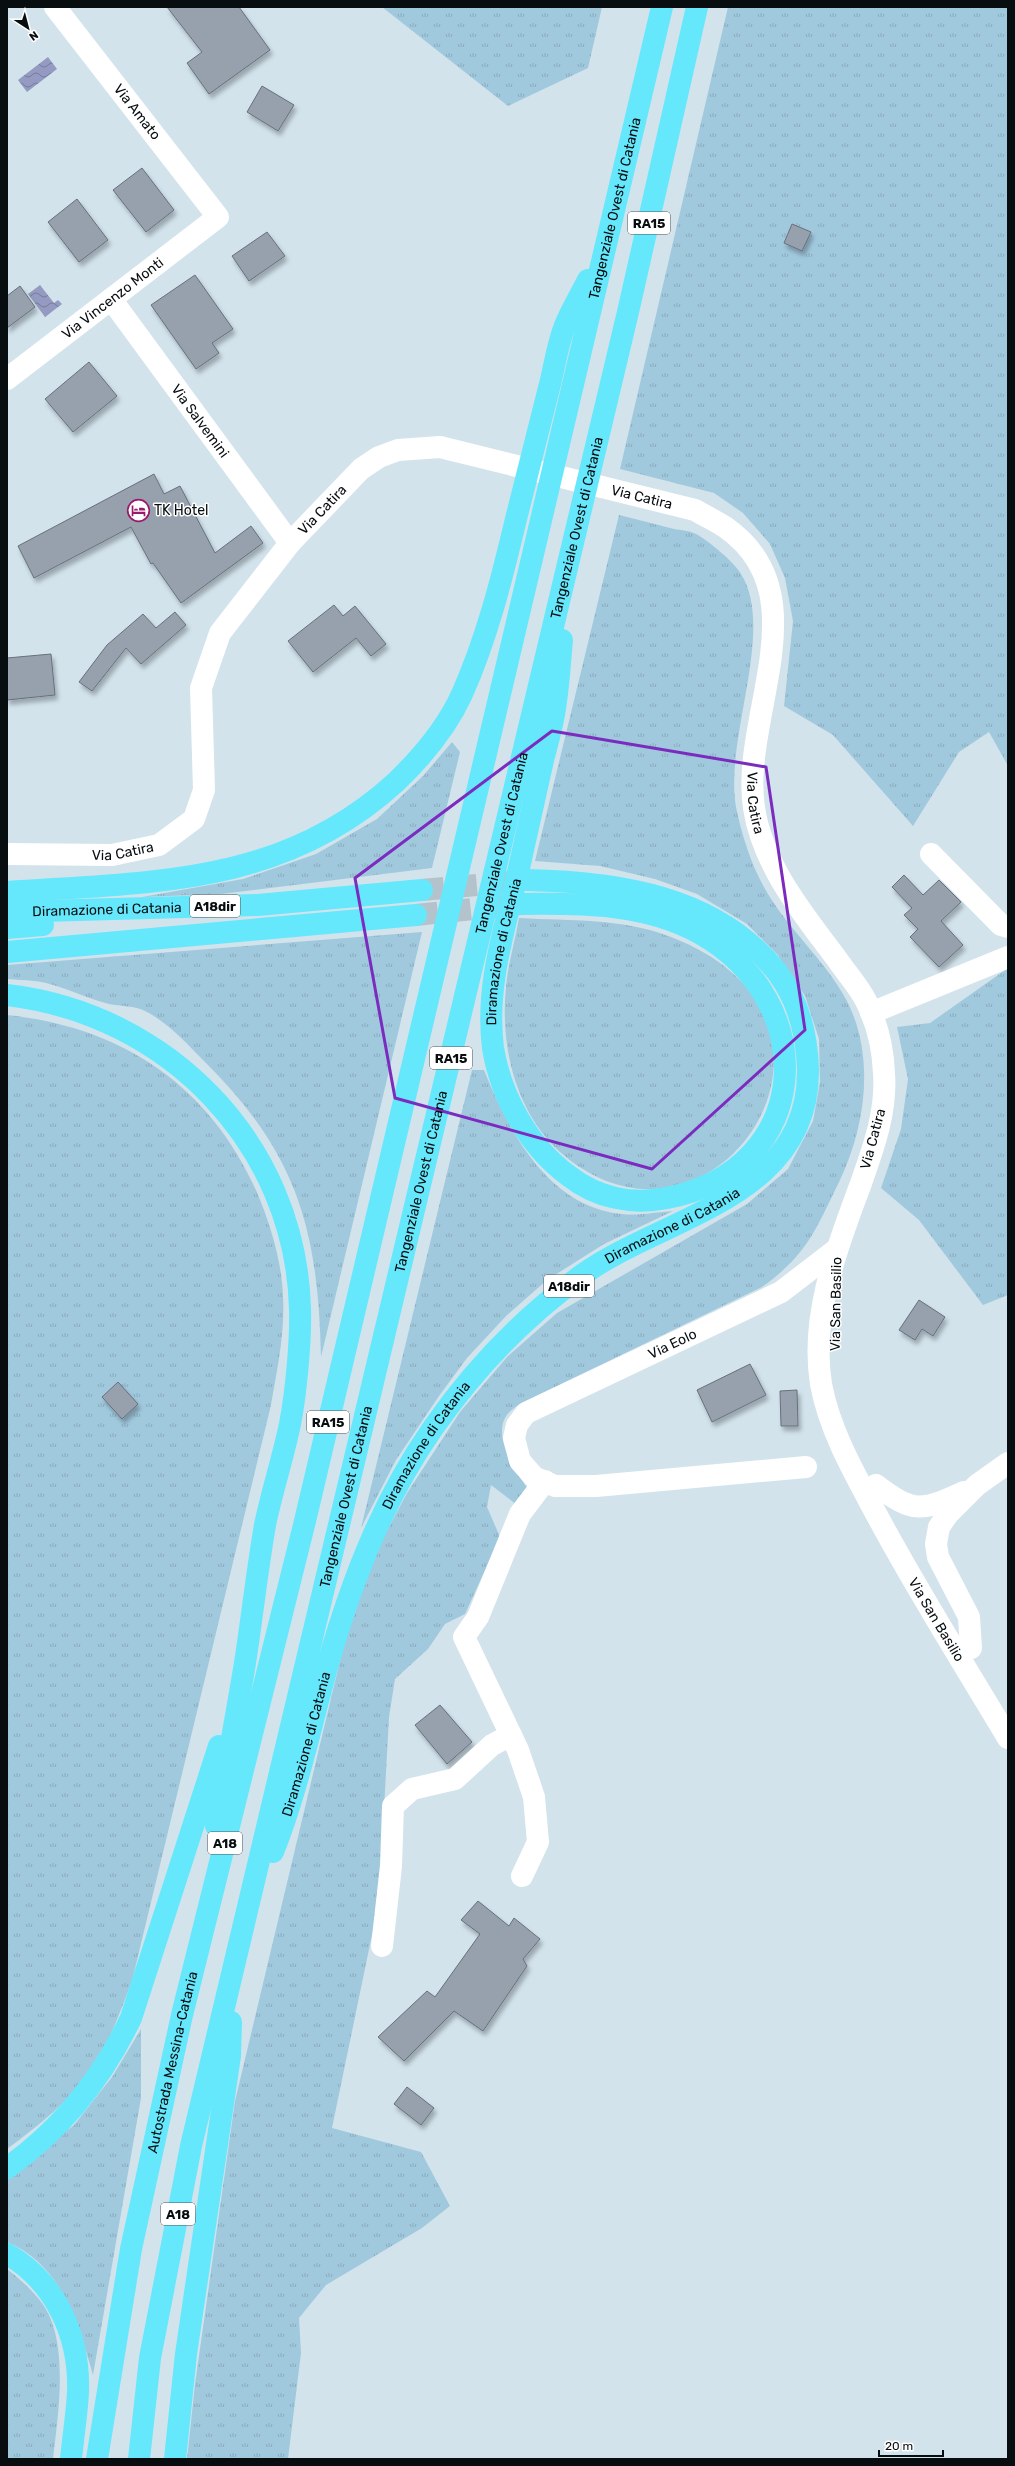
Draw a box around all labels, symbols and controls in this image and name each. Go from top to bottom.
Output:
north arrow [8,8,48,48]
text: N [26,28,41,43]
street label: Via Amato [110,81,164,143]
street label: Tangenziale Ovest di Catania [585,116,644,301]
road number: RA15 [628,212,670,234]
street label: Via Vincenzo Monti [58,254,167,342]
street label: Via Salvemini [168,381,233,461]
street label: Tangenziale Ovest di Catania [547,435,606,621]
street label: Via Catira [294,481,350,538]
street label: Via Catira [609,481,674,513]
hotel icon: TK Hotel [125,497,151,523]
place label: TK Hotel [154,502,209,519]
street label: Tangenziale Ovest di Catania [472,750,531,936]
street label: Via Catira [744,771,768,836]
street label: Via Catira [92,838,155,863]
street label: Diramazione di Catania [483,876,525,1025]
road number: A18dir [190,895,240,917]
street label: Diramazione di Catania [32,899,182,920]
road number: RA15 [430,1047,472,1069]
street label: Tangenziale Ovest di Catania [391,1089,451,1274]
street label: Via Catira [857,1107,889,1171]
street label: Diramazione di Catania [602,1184,743,1267]
street label: Via San Basilio [827,1257,845,1351]
road number: A18dir [544,1275,594,1297]
street label: Via Eolo [645,1325,699,1362]
street label: Diramazione di Catania [378,1378,474,1512]
street label: Tangenziale Ovest di Catania [316,1404,376,1589]
road number: RA15 [307,1411,349,1433]
street label: Via San Basilio [905,1574,968,1664]
street label: Diramazione di Catania [278,1670,334,1819]
road number: A18 [208,1832,242,1854]
street label: Autostrada Messina-Catania [144,1970,201,2155]
road number: A18 [161,2203,195,2225]
scale bar [879,2432,943,2458]
text: 20 m [885,2439,913,2453]

